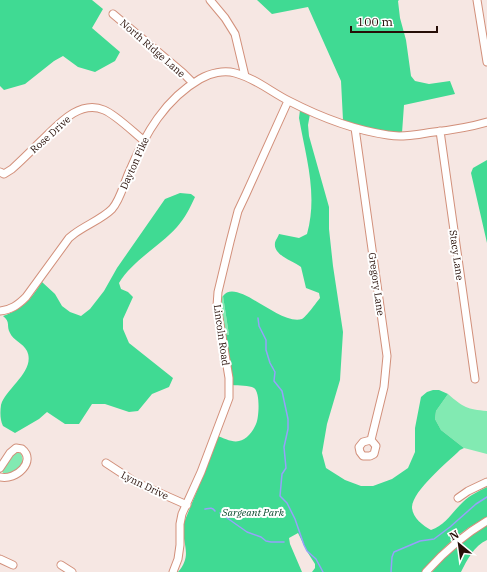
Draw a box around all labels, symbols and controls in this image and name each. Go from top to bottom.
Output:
scale bar [351,8,437,34]
text: 100 m [357,14,393,29]
street label: North Ridge Lane [117,17,188,80]
street label: Rose Drive [27,113,73,156]
street label: Dayton Pike [117,135,152,191]
street label: Stacy Lane [447,229,466,281]
street label: Gregory Lane [366,252,387,316]
street label: Lincoln Road [211,304,232,367]
street label: Lynn Drive [119,468,171,503]
park label: Sargeant Park [221,506,285,519]
north arrow [439,524,479,564]
text: N [447,527,462,543]

